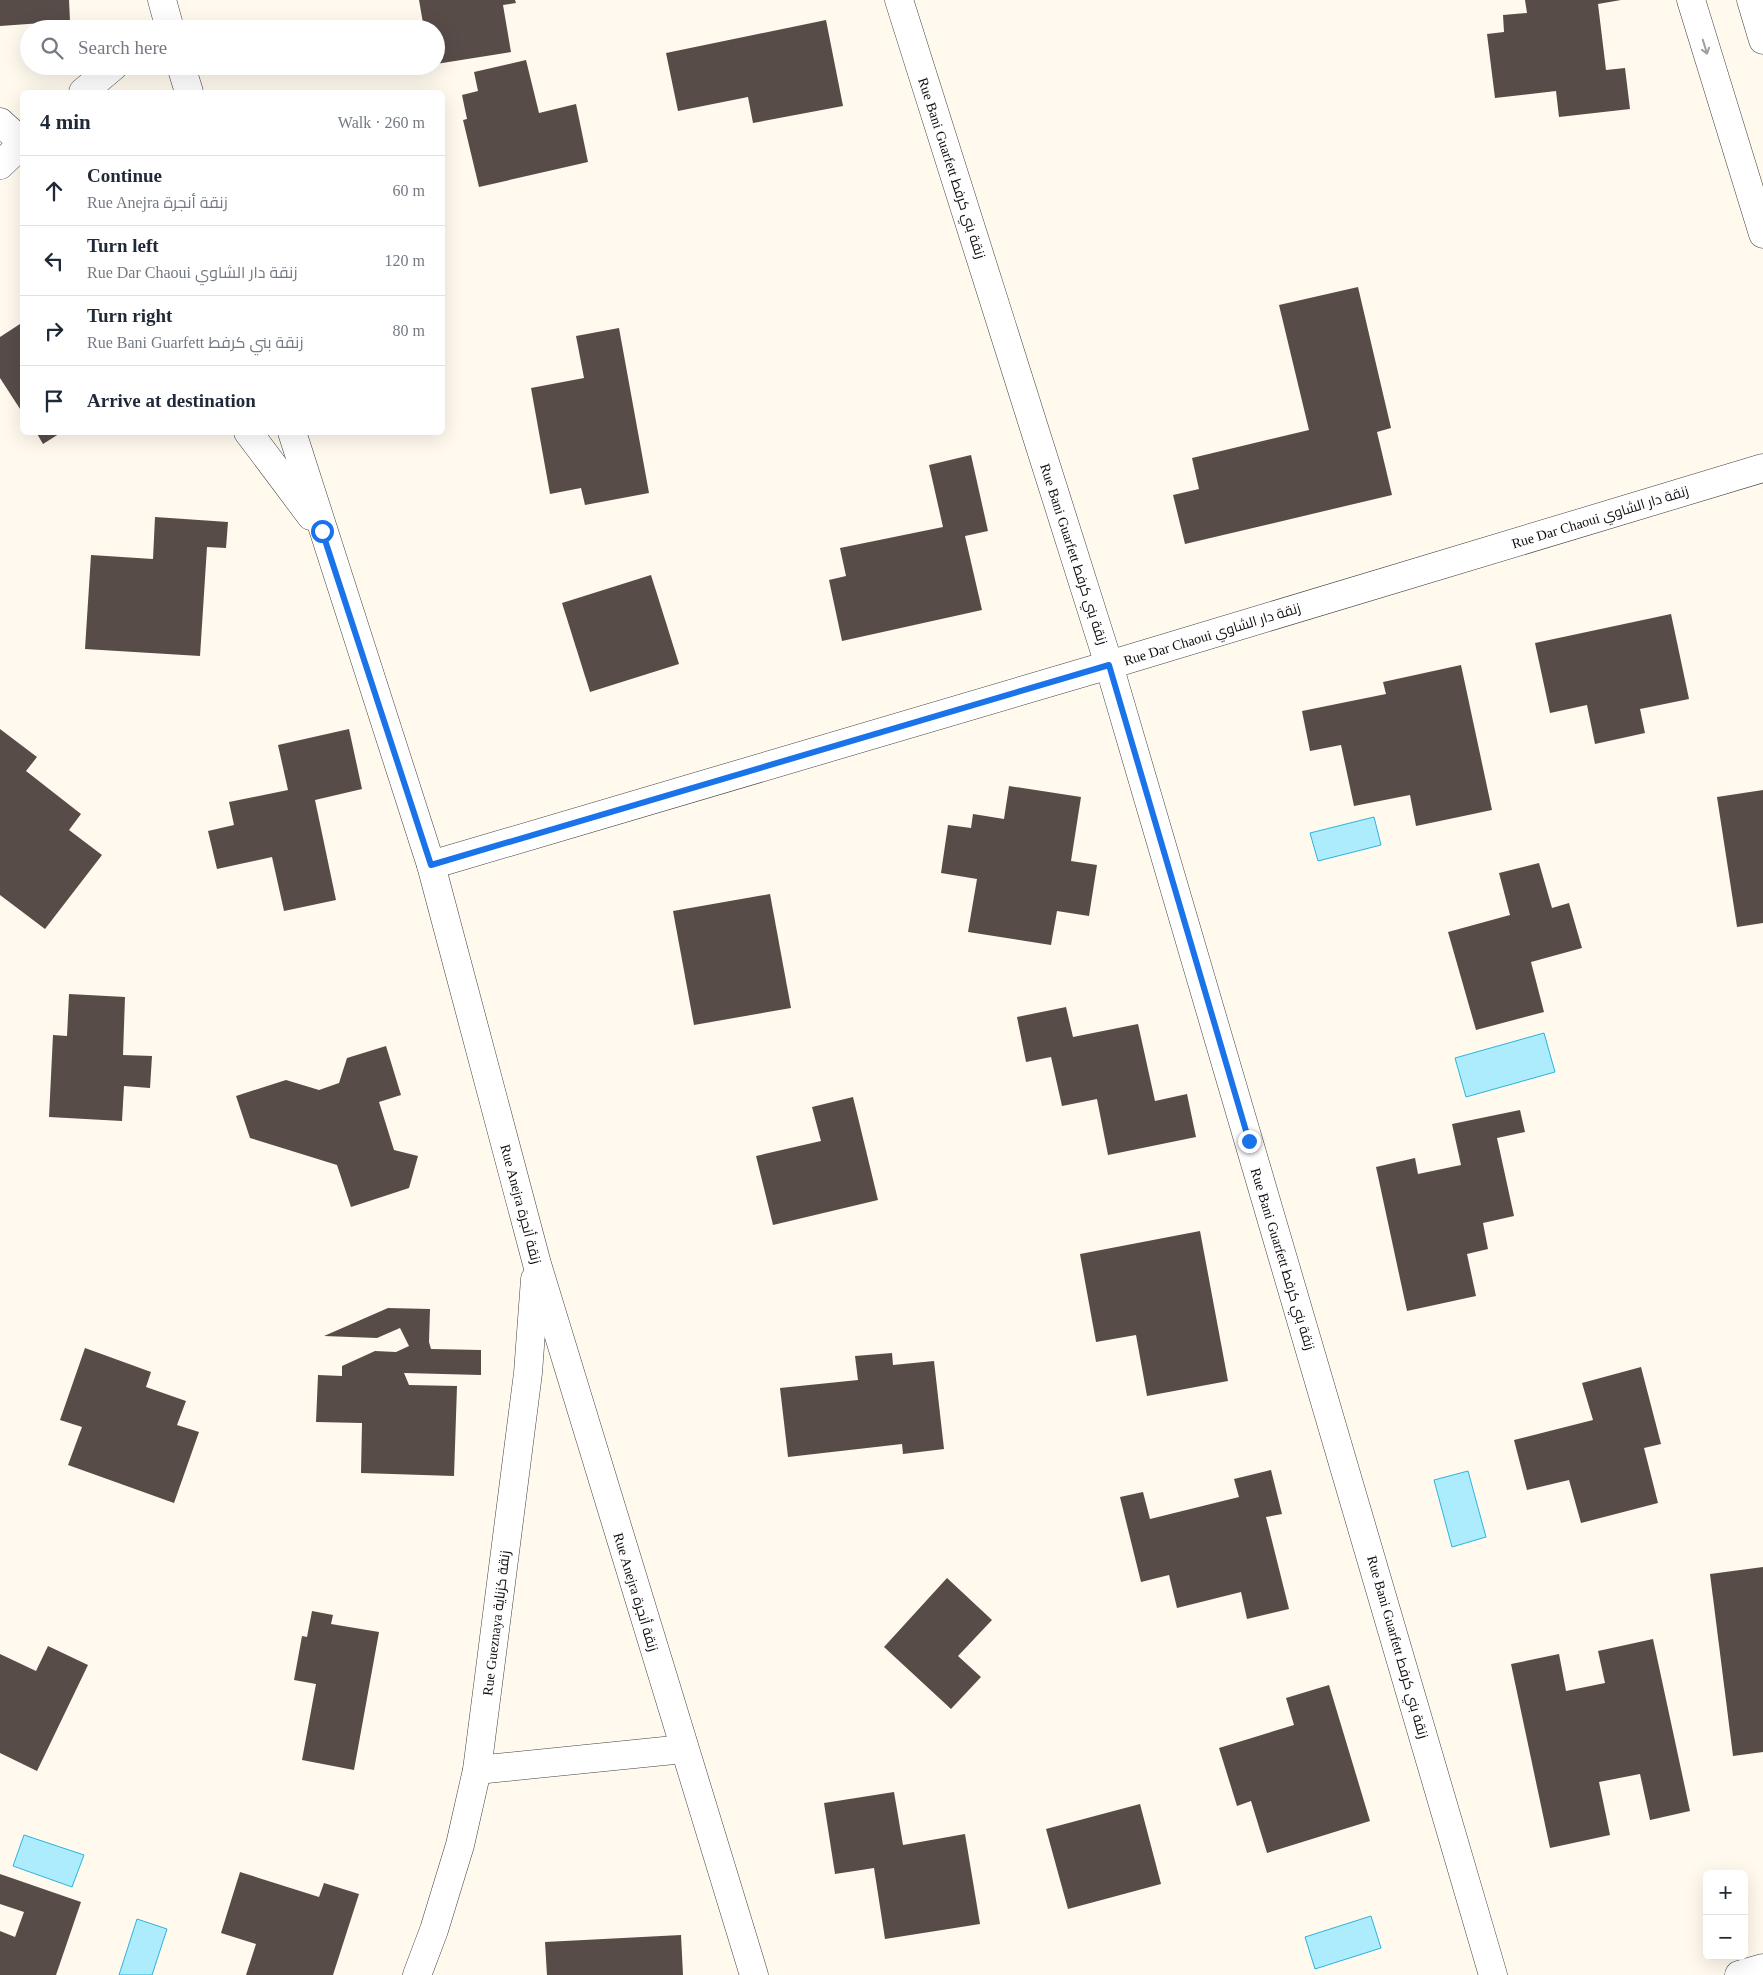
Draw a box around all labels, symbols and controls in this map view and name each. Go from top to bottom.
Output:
search box [20,20,445,75]
icon: search [38,34,66,62]
text: Search here [78,37,167,58]
one-way arrow [1701,38,1711,54]
street label: Rue Bani Guarfett زنقة بني كرفط [911,76,988,262]
text: 4 min [40,110,91,134]
text: Walk · 260 m [338,114,425,131]
text: Continue [87,165,162,186]
icon: ahead [40,177,68,205]
text: 60 m [393,182,425,199]
text: Rue Anejra زنقة أنجرة [87,194,228,211]
text: Turn left [87,235,159,256]
icon: left [40,247,68,275]
text: 120 m [385,252,425,269]
text: Rue Dar Chaoui زنقة دار الشاوي [87,264,297,281]
text: Turn right [87,305,172,326]
icon: right [40,317,68,345]
text: 80 m [393,322,425,339]
text: Rue Bani Guarfett زنقة بني كرفط [87,334,304,351]
icon: arrive [40,387,68,415]
text: Arrive at destination [87,390,256,411]
street label: Rue Bani Guarfett زنقة بني كرفط [1033,462,1110,648]
street label: Rue Dar Chaoui زنقة دار الشاوي [1510,483,1692,555]
route start [311,520,334,543]
street label: Rue Dar Chaoui زنقة دار الشاوي [1122,600,1304,672]
route end [1238,1130,1261,1153]
street label: Rue Anejra زنقة أنجرة [497,1142,546,1266]
street label: Rue Bani Guarfett زنقة بني كرفط [1244,1166,1317,1353]
street label: Rue Anejra زنقة أنجرة [610,1530,663,1653]
street label: Rue Gueznaya زنقة كزناية [480,1550,513,1697]
street label: Rue Bani Guarfett زنقة بني كرفط [1360,1554,1431,1741]
map controls [1703,1870,1748,1960]
button: + [1703,1870,1748,1915]
button: − [1703,1915,1748,1960]

